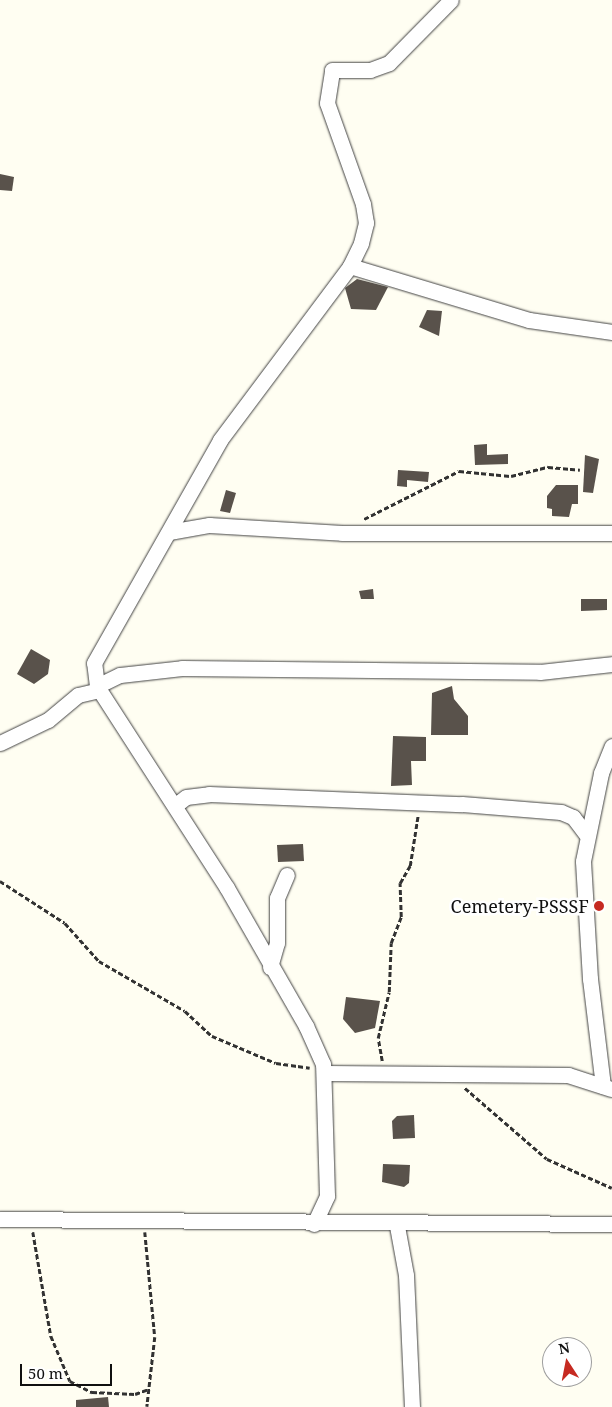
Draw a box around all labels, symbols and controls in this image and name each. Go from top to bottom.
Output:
place label: Cemetery-PSSSF [451,895,589,917]
marker: Cemetery-PSSSF [593,900,605,912]
north arrow [542,1337,592,1387]
text: N [557,1337,571,1358]
scale bar [22,1354,115,1386]
text: 50 m [28,1363,63,1383]

